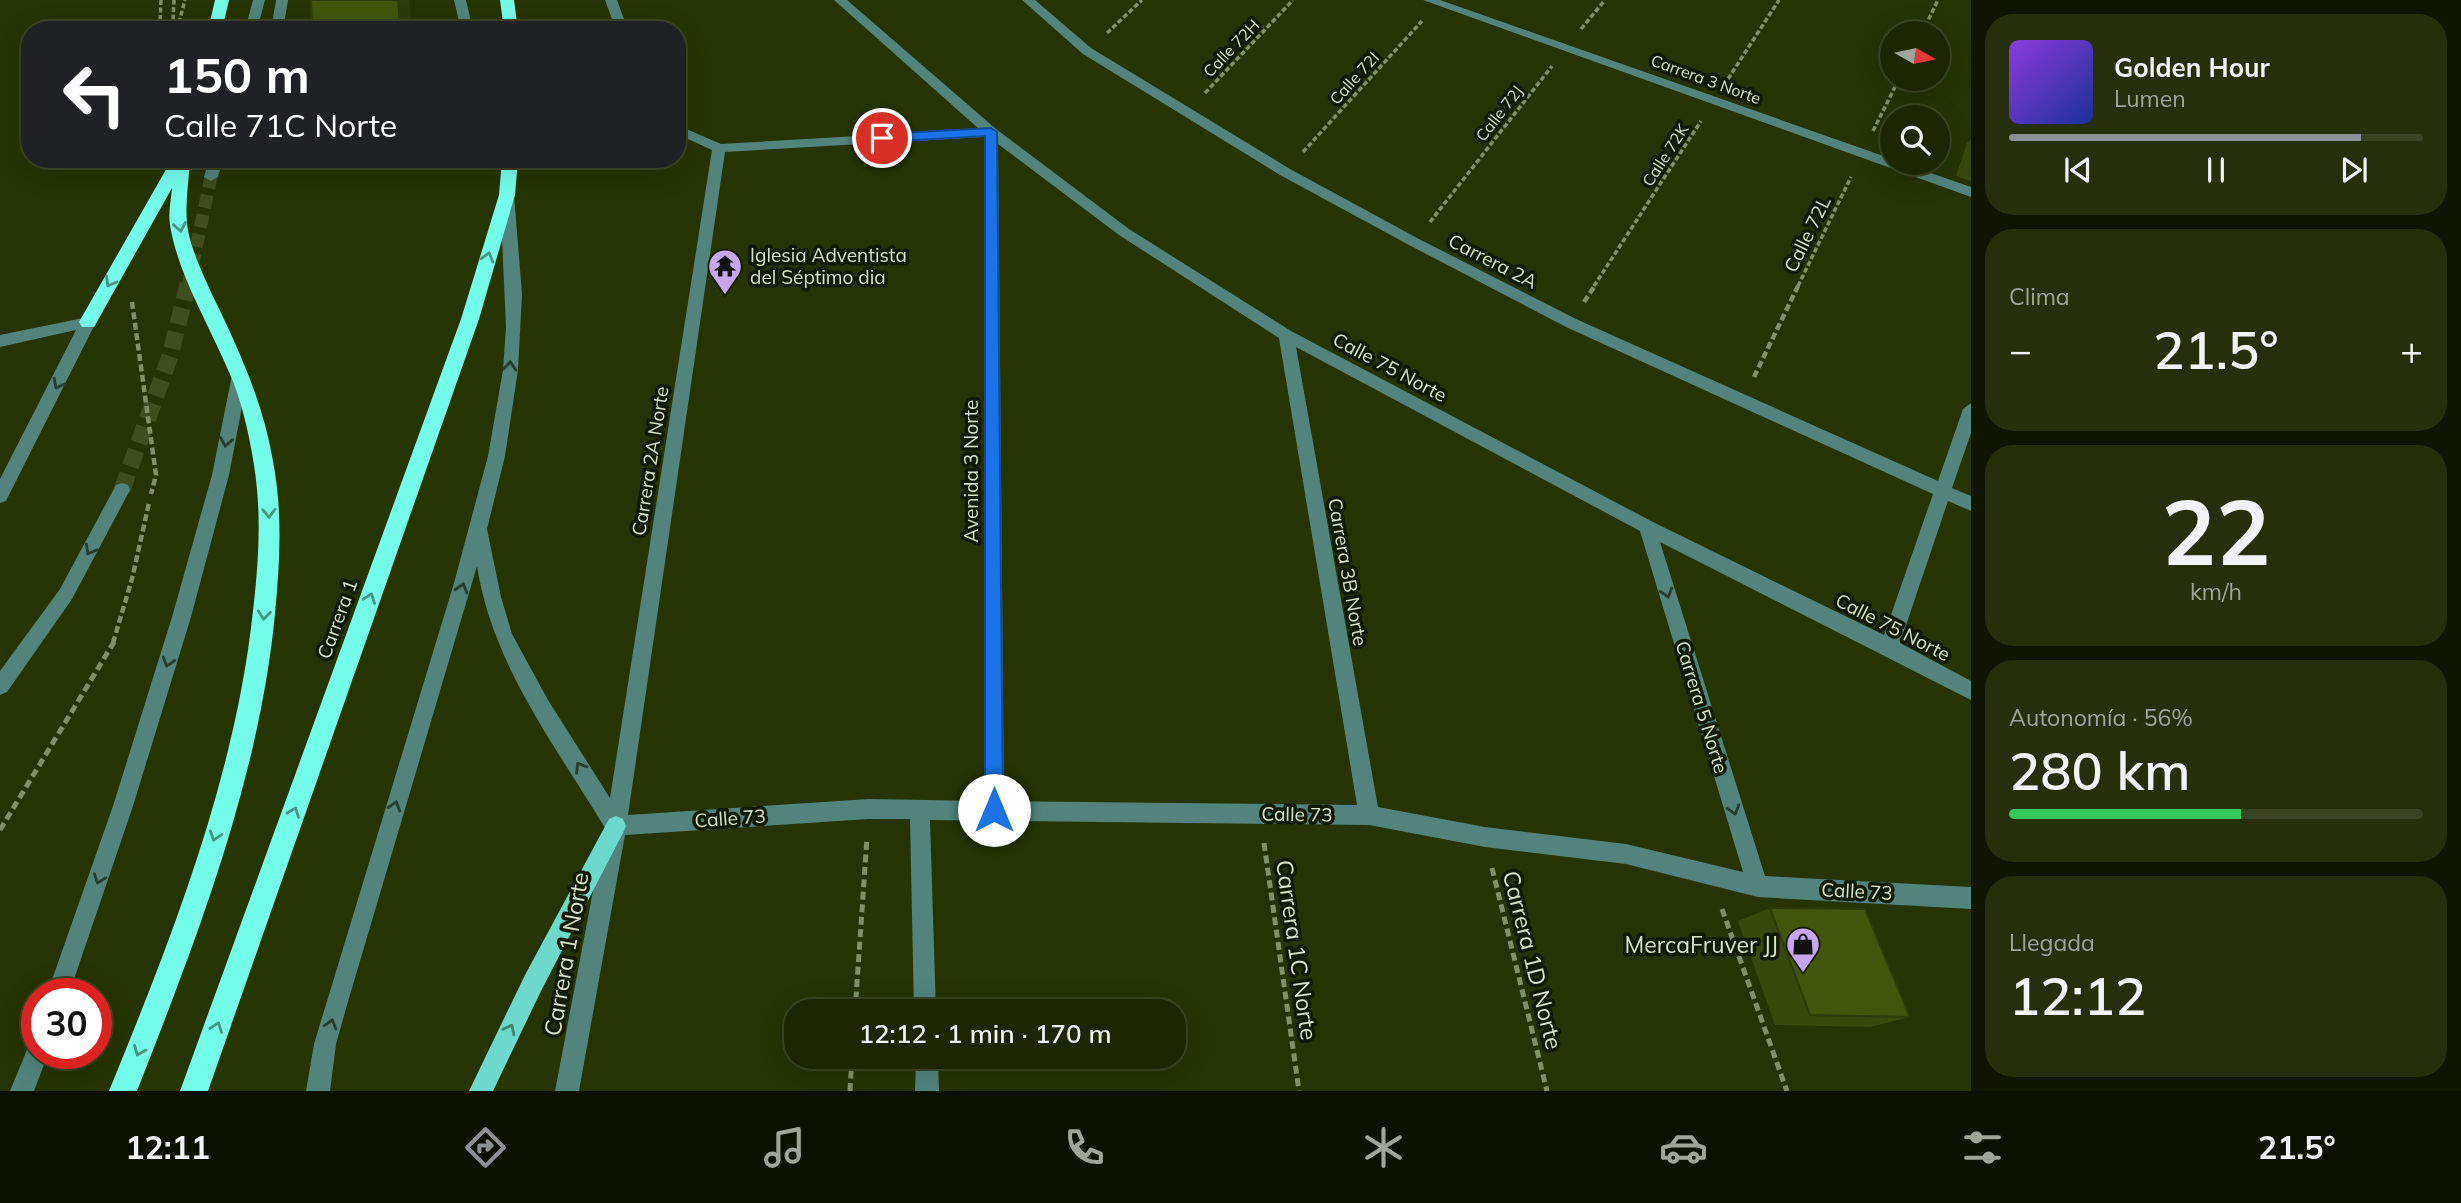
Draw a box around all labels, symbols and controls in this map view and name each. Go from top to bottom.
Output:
street label: Calle 72H [1199,15,1263,81]
north arrow [1880,21,1950,91]
map controls [1880,21,1950,175]
text: 150 m [164,44,310,105]
street label: Calle 72I [1325,47,1383,109]
icon: left [49,49,140,140]
street label: Carrera 3 Norte [1648,50,1764,108]
text: Golden Hour [2114,51,2270,84]
street label: Calle 72J [1471,81,1527,145]
text: Lumen [2114,84,2186,113]
text: Calle 71C Norte [164,105,397,145]
button: search [1880,105,1950,175]
pin [852,108,912,168]
icon: arrive [863,119,901,157]
street label: Calle 72K [1638,119,1693,190]
icon: previous [2059,151,2097,189]
icon: pause [2197,151,2235,189]
icon: next [2335,151,2373,189]
street label: Calle 72L [1778,192,1836,276]
one-way arrow [172,221,187,233]
street label: Carrera 2A [1445,228,1542,294]
place label: Iglesia Adventista del Séptimo dia [750,243,907,289]
temple icon: Iglesia Adventista del Séptimo dia [706,247,744,296]
one-way arrow [480,251,495,263]
one-way arrow [105,275,118,288]
text: Clima [2009,282,2070,311]
text: 21.5° [2153,317,2279,382]
text: − [2009,326,2032,374]
text: + [2400,326,2423,374]
street label: Calle 75 Norte [1329,327,1451,407]
one-way arrow [502,361,517,372]
one-way arrow [53,377,67,389]
street label: Carrera 2A Norte [626,385,674,537]
street label: Avenida 3 Norte [959,400,983,542]
one-way arrow [219,436,234,448]
text: 22 [2161,474,2271,588]
street label: Carrera 3B Norte [1323,496,1373,648]
one-way arrow [262,508,277,519]
one-way arrow [85,543,98,555]
street label: Carrera 1 [312,576,362,662]
text: km/h [2190,577,2242,606]
one-way arrow [453,583,468,595]
one-way arrow [1658,586,1673,598]
street label: Calle 75 Norte [1832,588,1954,666]
one-way arrow [362,593,376,605]
one-way arrow [257,610,272,621]
street label: Carrera 5 Norte [1671,638,1733,776]
one-way arrow [161,655,176,667]
text: Autonomía · 56% [2009,703,2193,732]
text: 280 km [2009,738,2190,803]
one-way arrow [576,762,589,775]
position arrow [957,773,1031,847]
one-way arrow [387,800,402,812]
street label: Calle 73 [1261,801,1333,827]
street label: Calle 73 [694,804,766,832]
one-way arrow [1726,804,1741,816]
one-way arrow [286,807,300,819]
one-way arrow [209,830,223,842]
street label: Carrera 1C Norte [1270,858,1324,1042]
street label: Carrera 1D Norte [1497,868,1569,1052]
street label: Carrera 1 Norte [537,870,595,1038]
one-way arrow [93,872,107,884]
street label: Calle 73 [1821,877,1893,905]
shop icon: MercaFruver JJ [1784,925,1822,974]
text: Llegada [2009,928,2095,957]
place label: MercaFruver JJ [1625,930,1778,959]
text: 12:12 [2009,963,2146,1028]
speed limit sign: 30 [21,978,112,1069]
text: 12:12 · 1 min · 170 m [858,1017,1112,1050]
one-way arrow [322,1018,337,1030]
one-way arrow [209,1021,223,1033]
one-way arrow [501,1024,515,1036]
one-way arrow [134,1044,148,1056]
icon: directions [461,1123,510,1172]
icon: music [760,1123,809,1172]
icon: phone [1060,1123,1109,1172]
icon: climate [1359,1123,1408,1172]
icon: car [1659,1123,1708,1172]
icon: filters [1958,1123,2007,1172]
text: 12:11 [125,1127,210,1167]
text: 21.5° [2258,1127,2336,1167]

